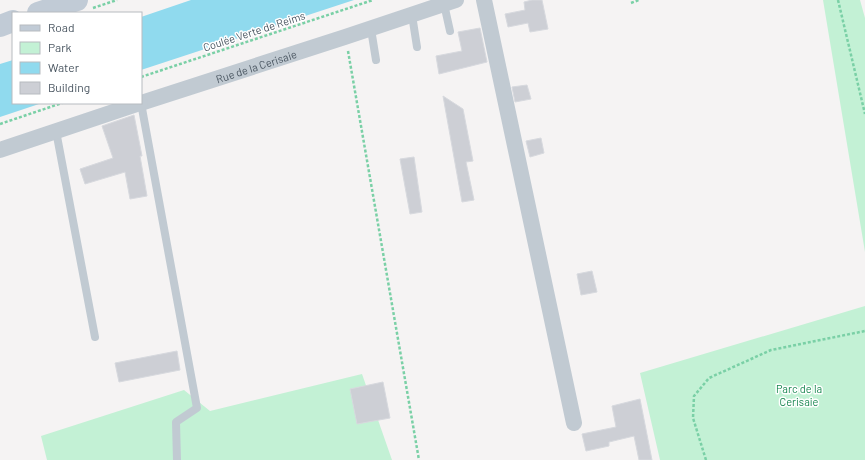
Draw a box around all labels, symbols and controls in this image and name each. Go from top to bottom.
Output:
street label: Coulée Verte de Reims [201,8,307,54]
legend [12,12,142,104]
text: Road [48,20,75,34]
text: Park [48,40,72,54]
street label: Rue de la Cerisaie [214,47,298,85]
text: Water [48,60,80,74]
text: Building [48,80,90,94]
park label: Parc de la Cerisaie [776,382,822,408]

